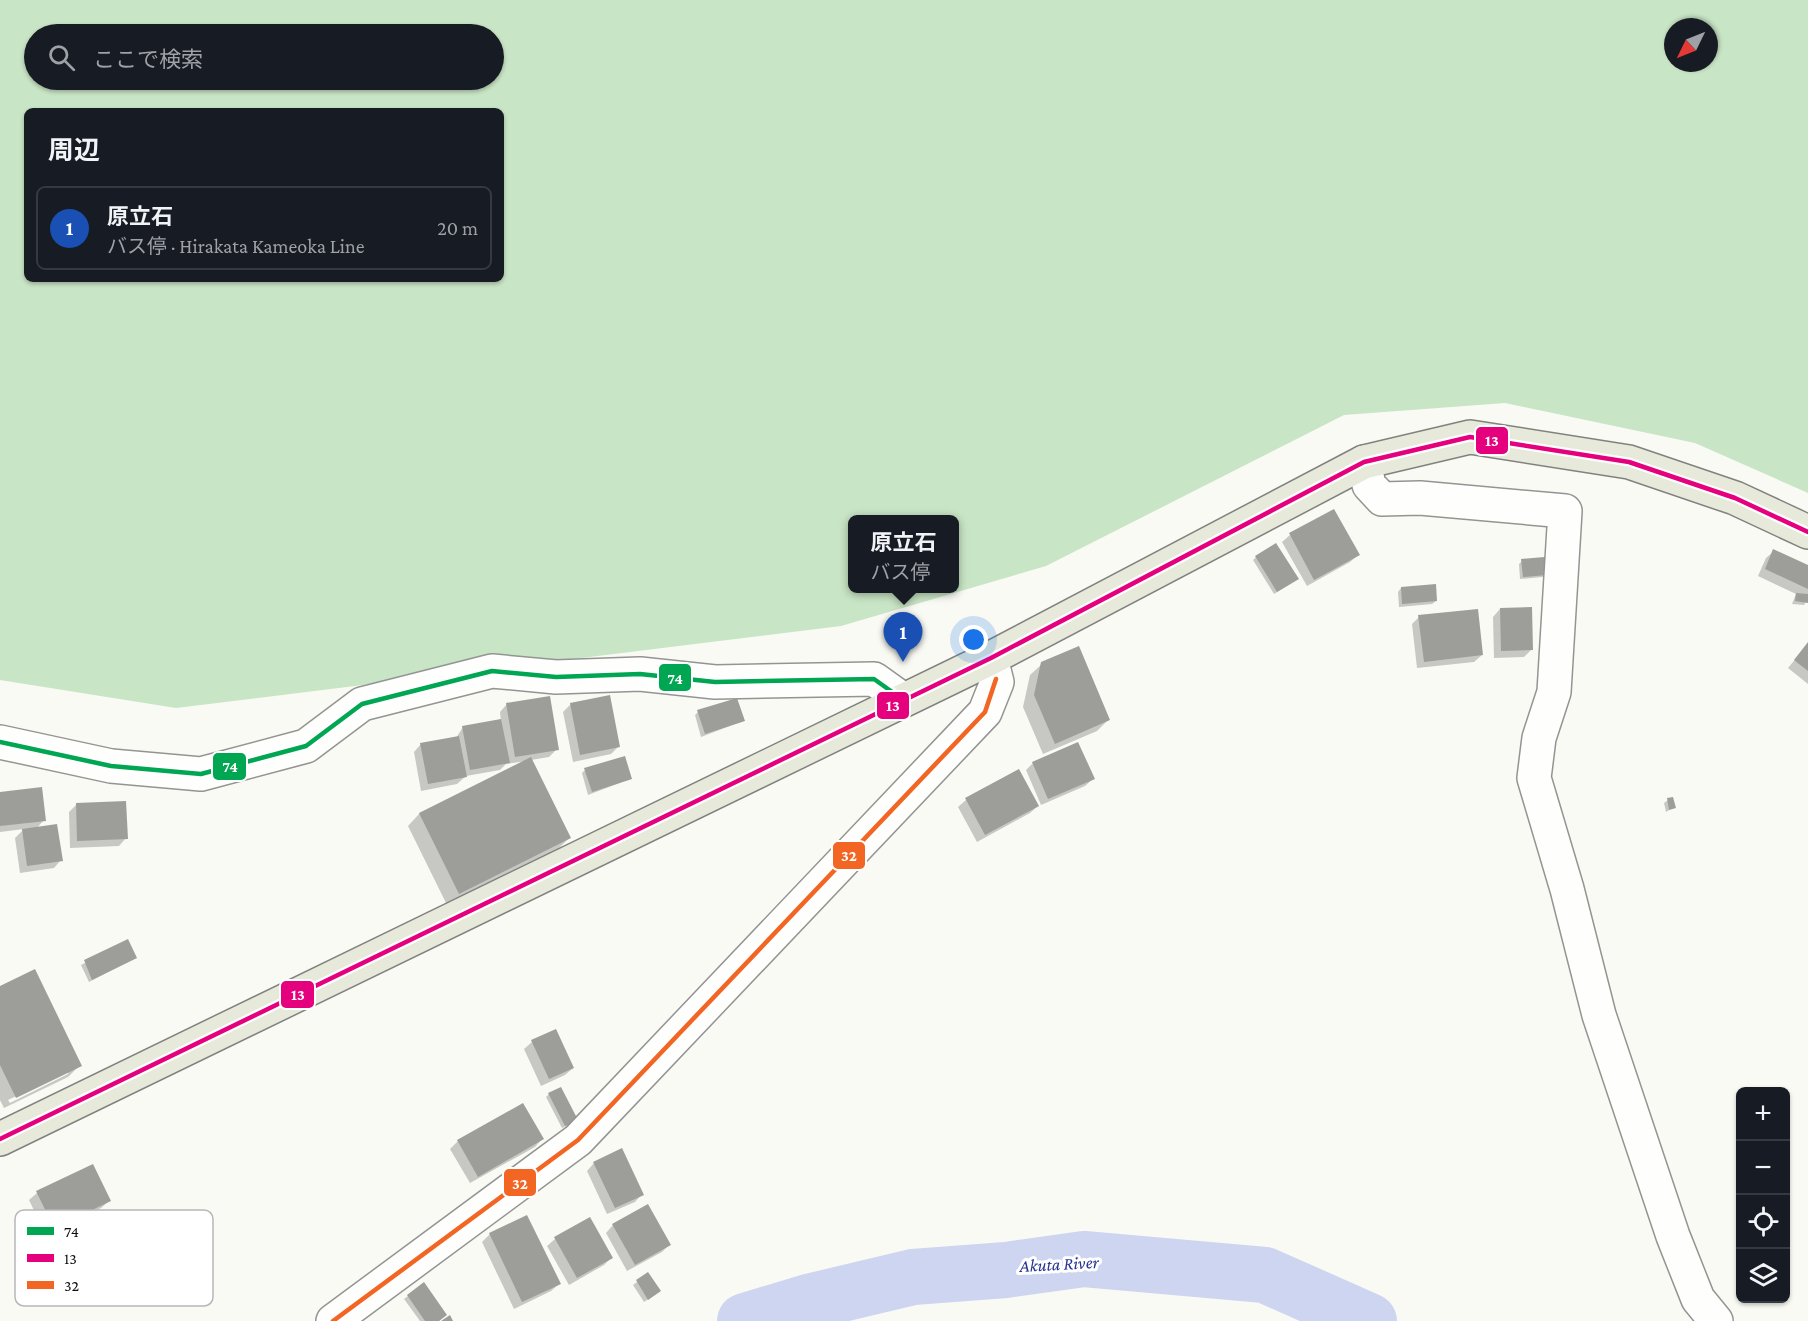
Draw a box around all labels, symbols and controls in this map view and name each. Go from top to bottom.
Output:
north arrow [1664,18,1718,72]
search box [24,24,504,90]
icon: search [45,41,78,74]
text: ここで検索 [93,47,203,72]
text: 周辺 [48,136,100,165]
text: 原立石 [107,204,173,229]
text: 1 [66,217,73,239]
text: 20 m [437,217,478,239]
text: バス停 · Hirakata Kameoka Line [107,235,364,257]
line badge: 13 [1475,426,1509,455]
text: 13 [1485,432,1499,449]
popup [848,515,959,593]
text: 原立石 [870,530,937,555]
text: バス停 [870,561,930,583]
pin: 1 [884,612,922,662]
your location [959,625,988,654]
line badge: 74 [658,663,692,692]
text: 74 [667,670,683,687]
line badge: 13 [876,691,910,720]
text: 13 [886,697,900,714]
line badge: 74 [212,752,247,781]
text: 74 [222,758,238,775]
line badge: 32 [832,841,866,870]
text: 32 [841,847,857,864]
line badge: 13 [280,980,315,1009]
text: 13 [291,986,305,1003]
map controls [1736,1087,1790,1303]
button: + [1736,1087,1790,1141]
button: − [1736,1141,1790,1195]
line badge: 32 [503,1168,537,1197]
text: 32 [512,1175,528,1192]
button: locate [1736,1195,1790,1249]
legend [15,1210,213,1306]
text: 74 [64,1223,79,1240]
button: layers [1736,1249,1790,1303]
text: 13 [64,1250,77,1267]
water label: Akuta River [1018,1252,1100,1276]
text: 32 [64,1277,80,1294]

